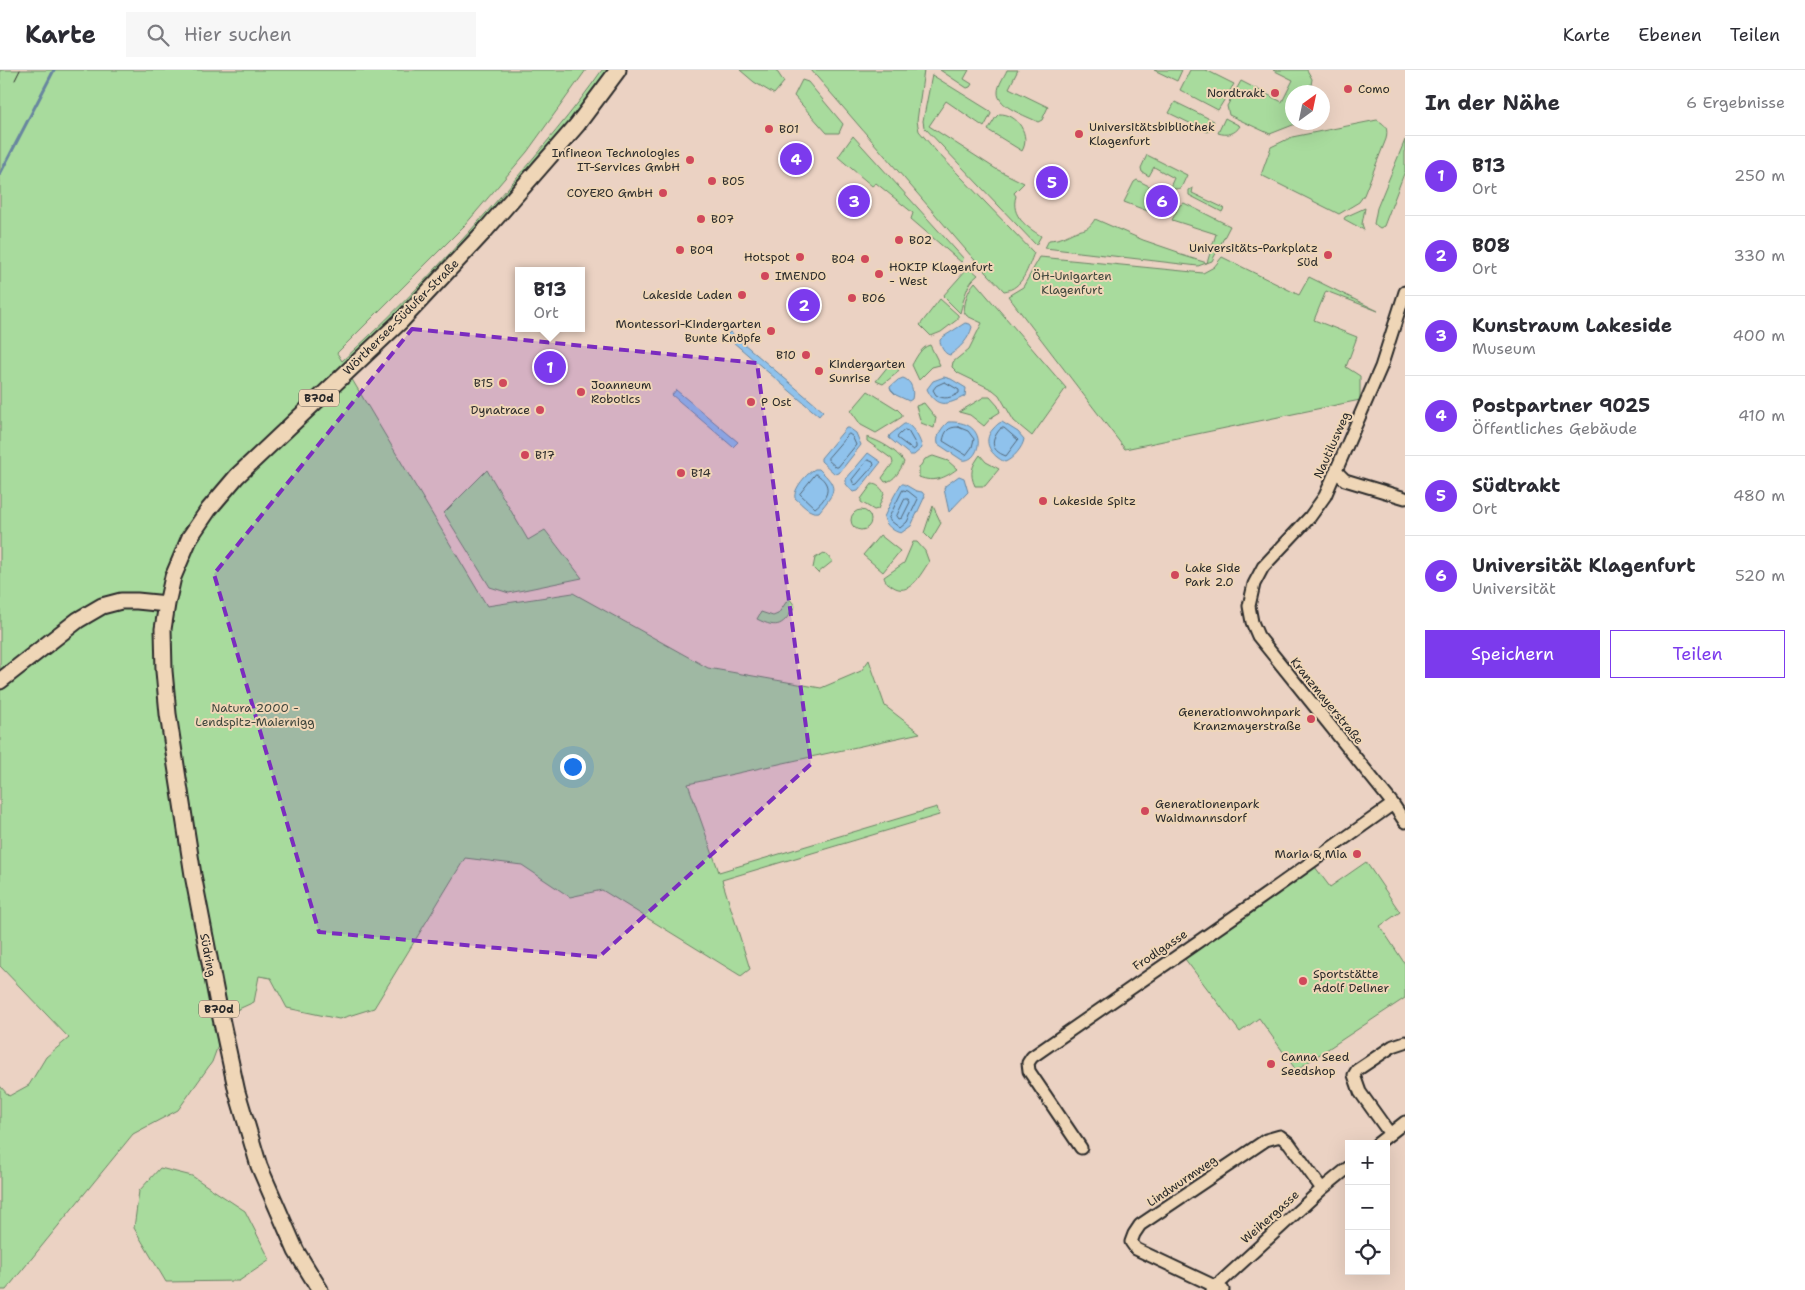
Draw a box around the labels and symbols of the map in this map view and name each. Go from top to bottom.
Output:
place label: Como [1358,81,1390,97]
marker: Como [1342,83,1354,95]
place label: Nordtrakt [1207,85,1265,101]
north arrow [1285,85,1330,130]
marker: Nordtrakt [1269,87,1281,99]
place label: Universitätsbibliothek Klagenfurt [1089,119,1215,149]
place label: B01 [779,121,799,137]
marker: B01 [763,123,775,135]
marker: Universitätsbibliothek Klagenfurt [1073,128,1085,140]
pin: 4 [780,140,812,178]
place label: Infineon Technologies IT-Services GmbH [552,145,680,175]
marker: Infineon Technologies IT-Services GmbH [684,154,696,166]
pin: 5 [1036,163,1068,201]
place label: B05 [722,173,745,189]
marker: B05 [706,175,718,187]
pin: 3 [838,182,870,220]
pin: 6 [1146,182,1178,220]
place label: COYERO GmbH [567,185,653,201]
marker: COYERO GmbH [657,187,669,199]
place label: B07 [711,211,734,227]
marker: B07 [695,213,707,225]
place label: B02 [909,232,932,248]
marker: B02 [893,234,905,246]
place label: Universitäts-Parkplatz Süd [1189,240,1318,270]
place label: B09 [690,242,714,258]
marker: B09 [674,244,686,256]
place label: Hotspot [744,249,790,265]
marker: Universitäts-Parkplatz Süd [1322,249,1334,261]
marker: Hotspot [794,251,806,263]
place label: B04 [832,251,855,267]
marker: B04 [859,253,871,265]
street label: Wörthersee-Südufer-Straße [340,255,463,378]
place label: HOKIP Klagenfurt - West [889,259,993,289]
place label: IMENDO [775,268,826,284]
marker: HOKIP Klagenfurt - West [873,268,885,280]
park label: ÖH-Unigarten Klagenfurt [1032,268,1112,298]
marker: IMENDO [759,270,771,282]
pin: 2 [788,286,820,324]
place label: Lakeside Laden [642,287,732,303]
marker: Lakeside Laden [736,289,748,301]
place label: B06 [862,290,886,306]
marker: B06 [846,292,858,304]
place label: Montessori-Kindergarten Bunte Knöpfe [615,316,761,346]
marker: Montessori-Kindergarten Bunte Knöpfe [765,325,777,337]
place label: B10 [776,347,796,363]
pin: 1 [534,348,566,386]
marker: B10 [800,349,812,361]
place label: Kindergarten Sunrise [829,356,905,386]
marker: Kindergarten Sunrise [813,365,825,377]
place label: B15 [474,375,493,391]
marker: B15 [497,377,509,389]
place label: Joanneum Robotics [591,377,651,407]
marker: Joanneum Robotics [575,386,587,398]
road number: B70d [299,389,339,406]
place label: P Ost [761,394,792,410]
marker: P Ost [745,396,757,408]
place label: Dynatrace [471,402,530,418]
marker: Dynatrace [534,404,546,416]
street label: Nautilusweg [1310,409,1354,481]
place label: B17 [535,447,555,463]
marker: B17 [519,449,531,461]
place label: B14 [691,465,711,481]
marker: B14 [675,467,687,479]
place label: Lakeside Spitz [1053,493,1136,509]
marker: Lakeside Spitz [1037,495,1049,507]
place label: Lake Side Park 2.0 [1185,560,1241,590]
marker: Lake Side Park 2.0 [1169,569,1181,581]
street label: Kranzmayerstraße [1287,654,1367,748]
park label: Natura 2000 - Lendspitz-Maiernigg [195,700,315,730]
place label: Generationwohnpark Kranzmayerstraße [1178,704,1301,734]
marker: Generationwohnpark Kranzmayerstraße [1305,713,1317,725]
your location [560,754,586,780]
place label: Generationenpark Waidmannsdorf [1155,796,1260,826]
marker: Generationenpark Waidmannsdorf [1139,805,1151,817]
place label: Maria & Mia [1274,846,1348,862]
marker: Maria & Mia [1351,848,1363,860]
street label: Frodlgasse [1130,926,1191,974]
street label: Südring [196,932,220,978]
place label: Sportstätte Adolf Deliner [1313,966,1390,996]
marker: Sportstätte Adolf Deliner [1297,975,1309,987]
road number: B70d [199,1001,239,1018]
place label: Canna Seed Seedshop [1281,1049,1350,1079]
marker: Canna Seed Seedshop [1265,1058,1277,1070]
street label: Lindwurmweg [1144,1152,1220,1210]
street label: Weihergasse [1238,1187,1303,1247]

